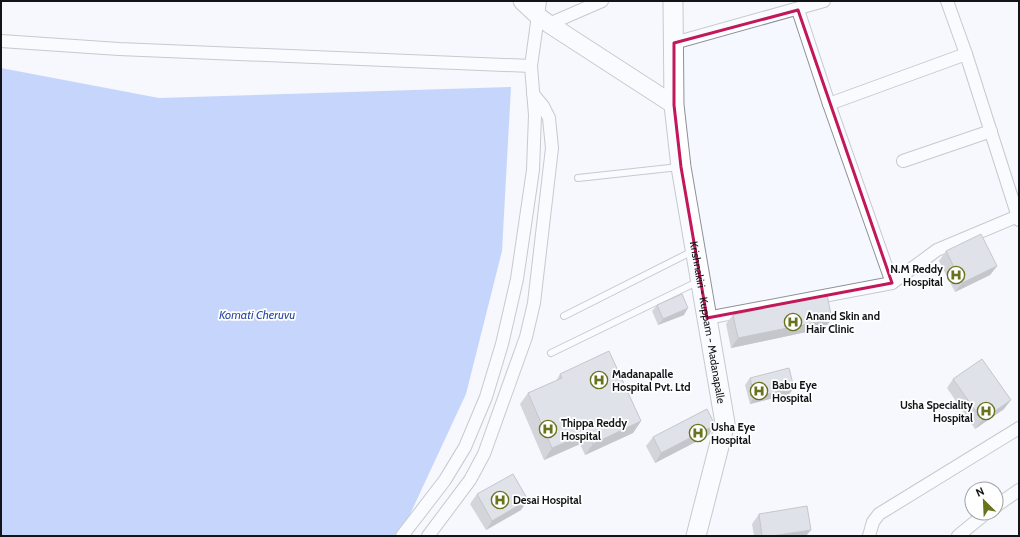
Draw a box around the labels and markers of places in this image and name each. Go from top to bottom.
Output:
place label: N.M Reddy Hospital [890,262,943,289]
hospital icon: N.M Reddy Hospital [946,265,966,285]
place label: Anand Skin and Hair Clinic [806,309,880,336]
hospital icon: Anand Skin and Hair Clinic [783,312,803,332]
place label: Madanapalle Hospital Pvt. Ltd [612,367,690,394]
hospital icon: Madanapalle Hospital Pvt. Ltd [589,370,609,390]
place label: Babu Eye Hospital [772,378,817,405]
hospital icon: Babu Eye Hospital [749,381,769,401]
place label: Usha Speciality Hospital [900,398,973,425]
hospital icon: Usha Speciality Hospital [976,401,996,421]
place label: Thippa Reddy Hospital [561,416,627,443]
hospital icon: Thippa Reddy Hospital [538,419,558,439]
place label: Usha Eye Hospital [711,420,755,447]
hospital icon: Usha Eye Hospital [688,423,708,443]
hospital icon: Desai Hospital [490,490,510,510]
place label: Desai Hospital [513,493,582,507]

